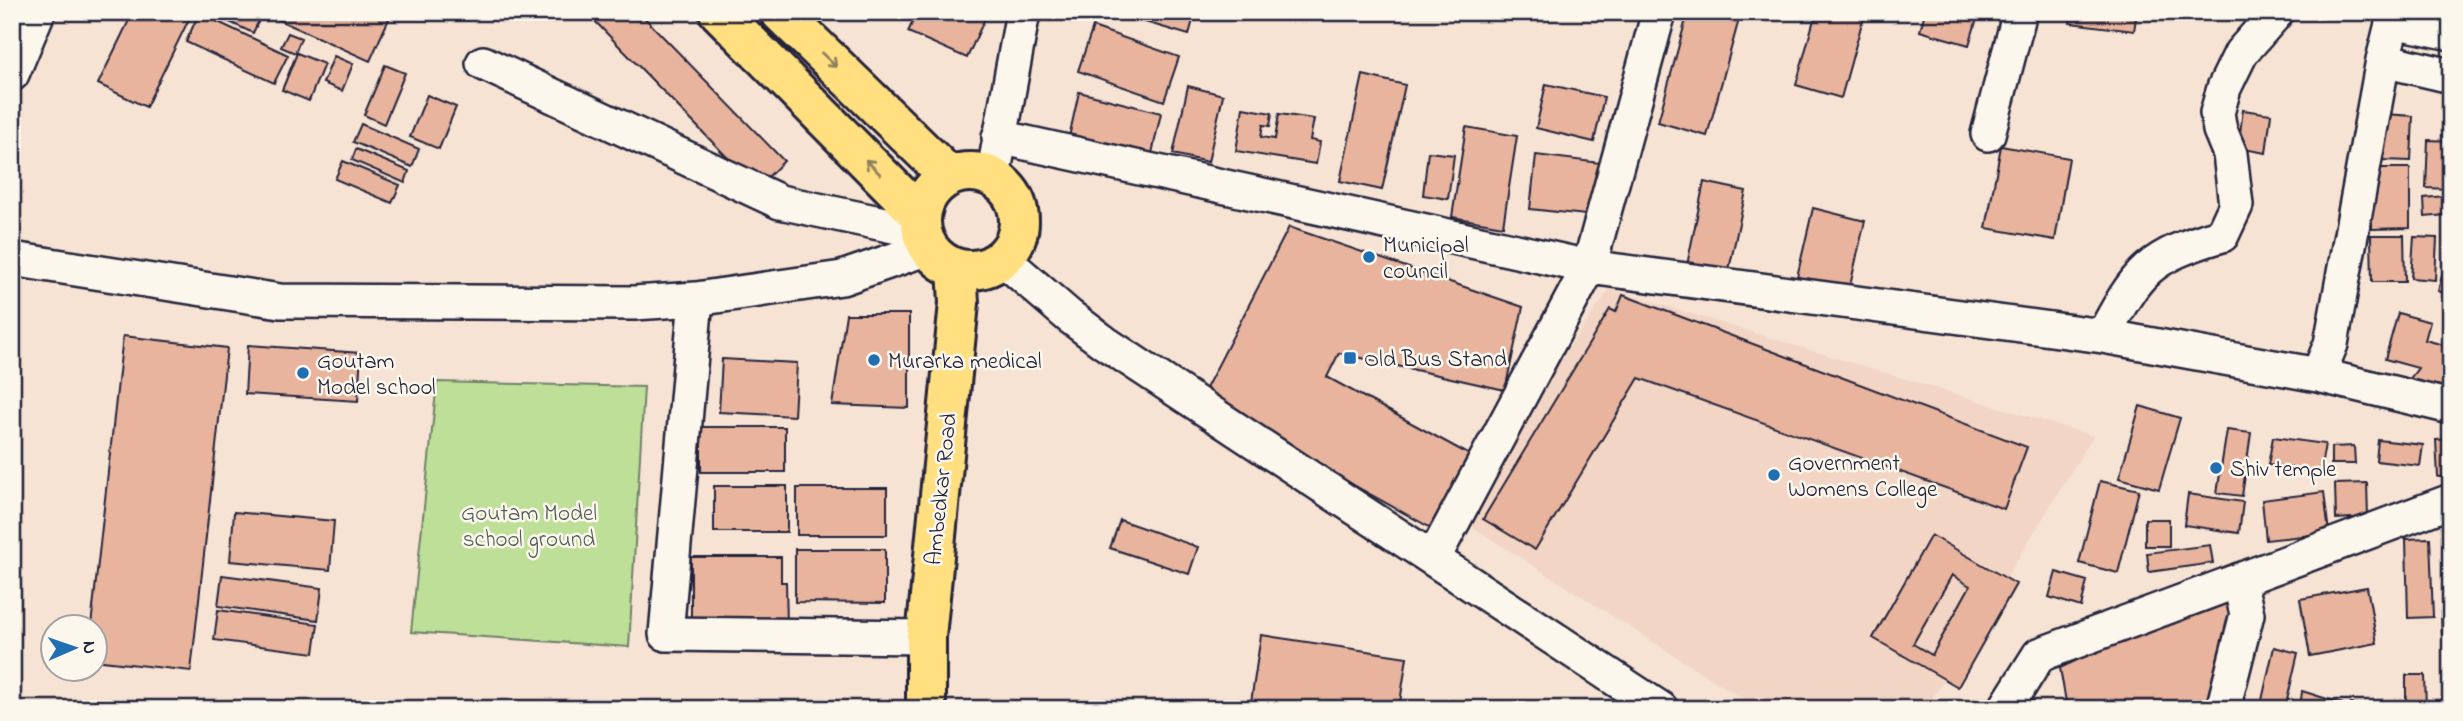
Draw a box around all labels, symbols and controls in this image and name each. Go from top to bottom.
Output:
one-way arrow [820,51,837,68]
one-way arrow [864,159,881,176]
place label: Municipal council [1383,230,1469,289]
marker: Municipal council [1361,249,1377,265]
place label: Old Bus Stand [1364,344,1507,377]
place label: Goutam Model school [317,346,436,405]
place label: Murarka medical [888,346,1042,379]
marker: Old Bus Stand [1342,350,1358,366]
marker: Murarka medical [866,352,882,368]
marker: Goutam Model school [295,365,311,381]
street label: Ambedkar Road [918,411,967,567]
place label: Government Womens College [1788,448,1938,508]
place label: Shiv temple [2230,454,2337,487]
marker: Shiv temple [2208,460,2224,476]
marker: Government Womens College [1766,467,1782,483]
park label: Goutam Model school ground [461,498,597,558]
north arrow [38,612,108,682]
text: N [75,641,102,655]

